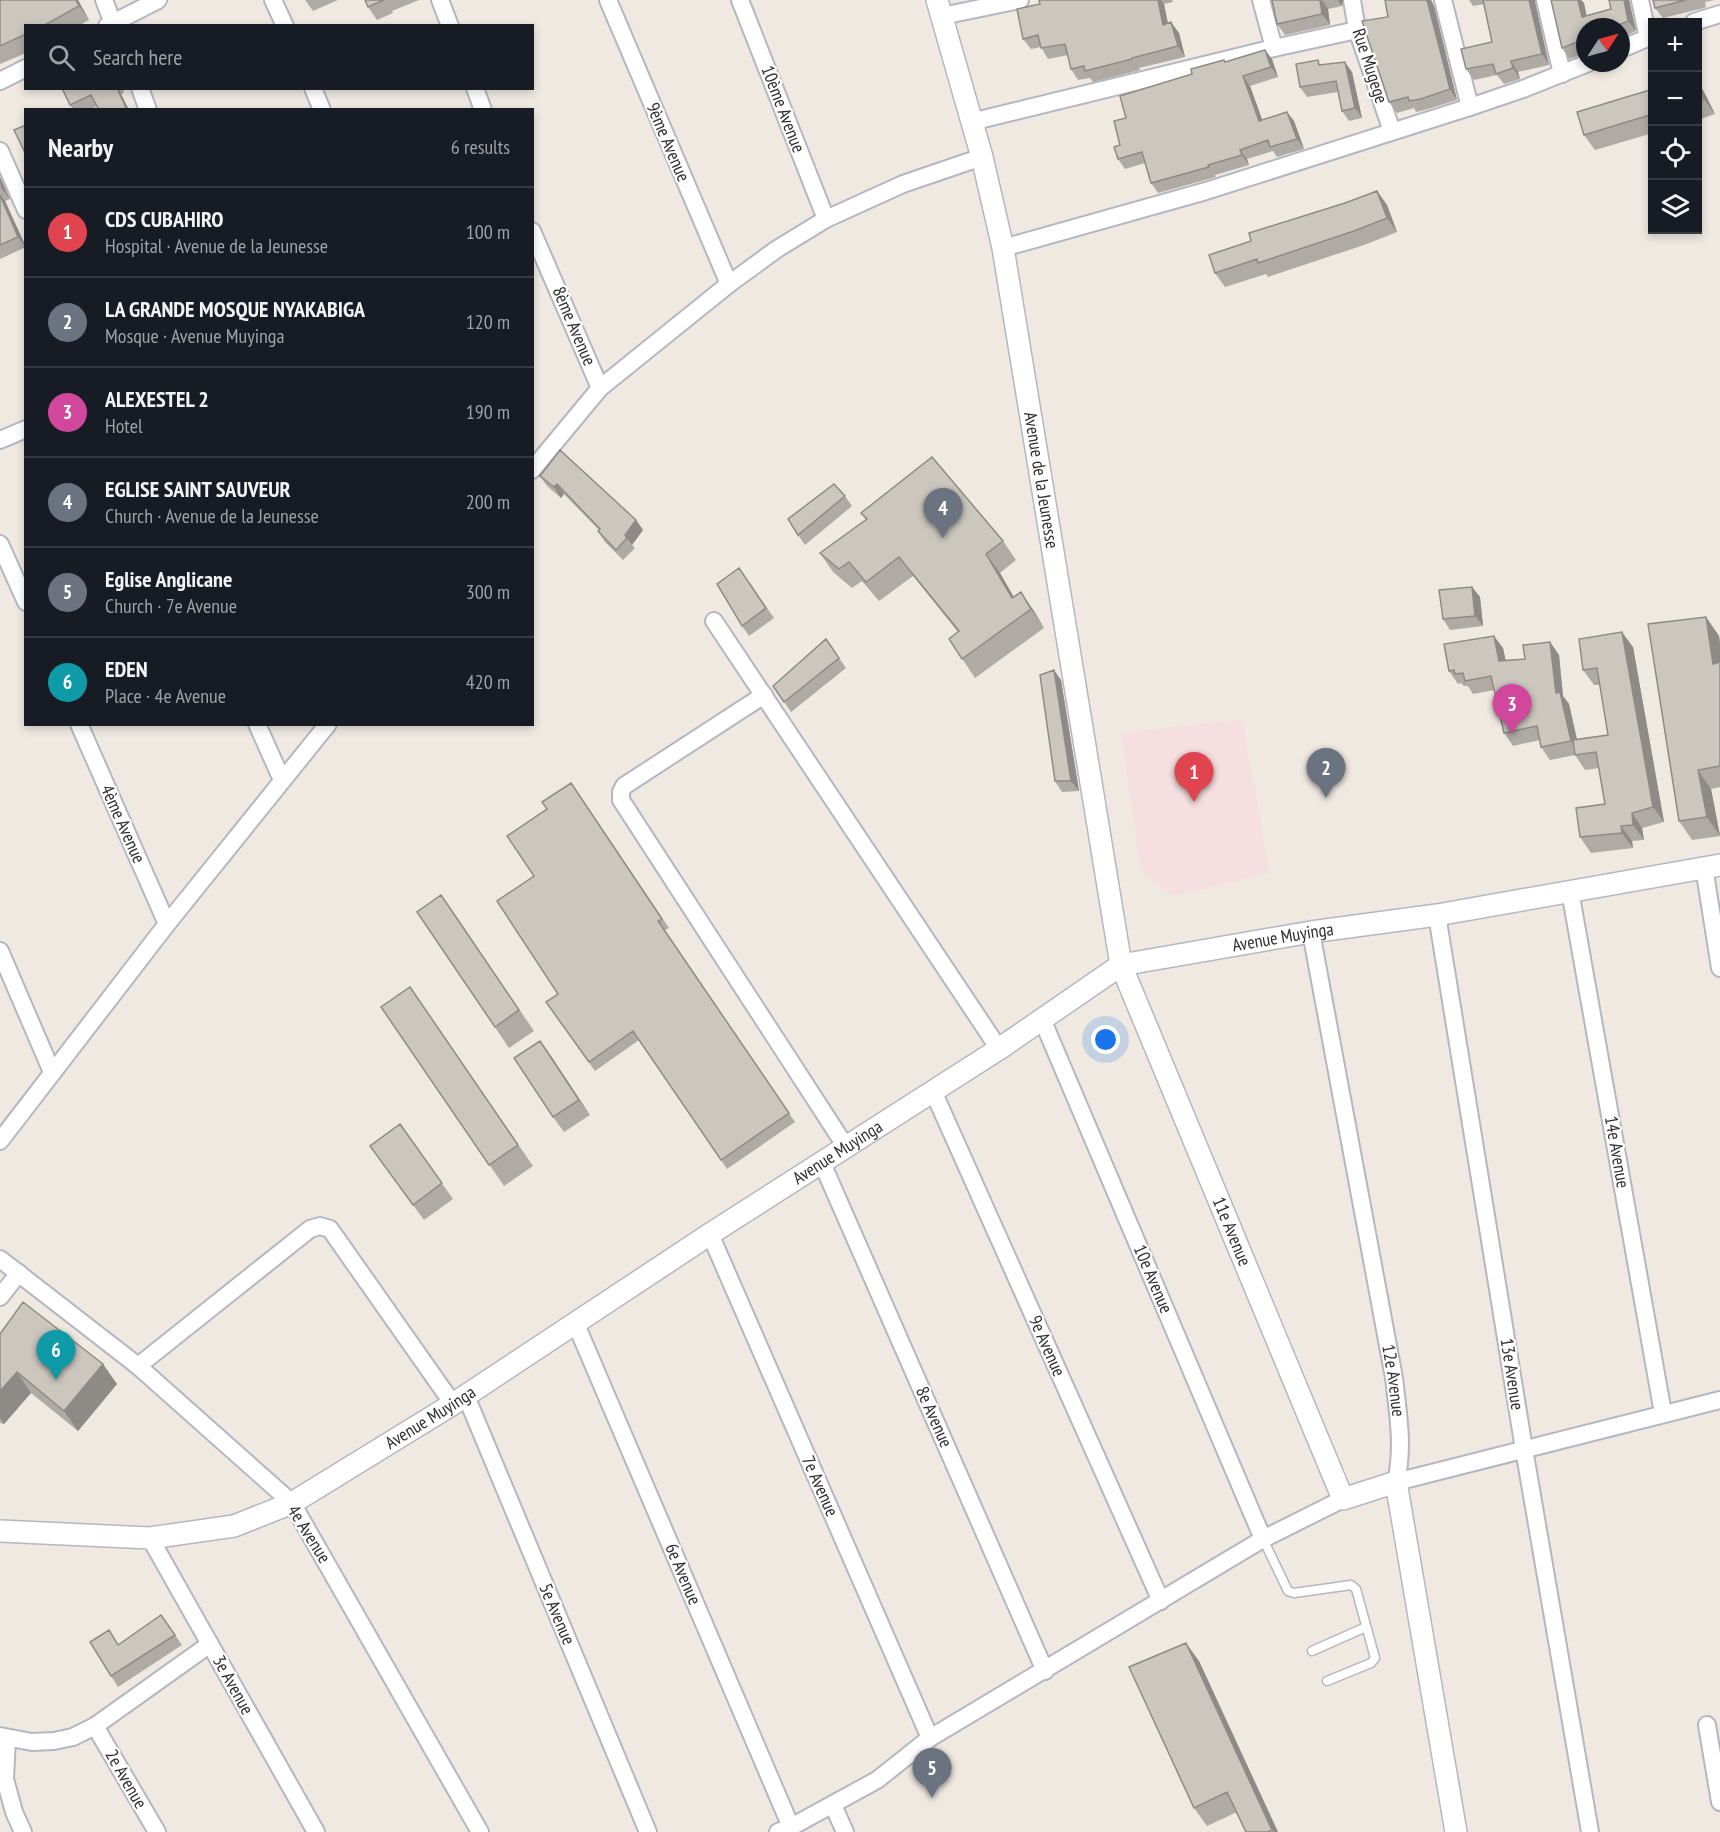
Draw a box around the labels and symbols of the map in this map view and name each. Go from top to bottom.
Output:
north arrow [1576,18,1630,72]
street label: Rue Mugege [1348,26,1393,106]
street label: 10ème Avenue [756,62,811,156]
street label: 9ème Avenue [642,99,695,185]
street label: 8ème Avenue [548,283,601,369]
street label: Avenue de la Jeunesse [1019,410,1064,550]
pin: 4 [924,488,962,538]
pin: 3 [1492,684,1532,734]
pin: 2 [1306,748,1346,798]
pin: 1 [1174,752,1214,802]
street label: 4ème Avenue [96,781,151,867]
street label: Avenue Muyinga [1230,917,1335,956]
your location [1091,1025,1120,1054]
street label: 14e Avenue [1600,1114,1635,1190]
street label: Avenue Muyinga [788,1115,887,1189]
street label: 11e Avenue [1208,1193,1257,1269]
street label: 10e Avenue [1129,1241,1178,1317]
street label: 9e Avenue [1024,1312,1071,1380]
pin: 6 [36,1330,76,1380]
street label: 13e Avenue [1495,1336,1530,1412]
street label: 12e Avenue [1377,1342,1410,1418]
street label: Avenue Muyinga [381,1380,480,1454]
street label: 8e Avenue [911,1383,958,1451]
street label: 7e Avenue [797,1452,844,1520]
street label: 4e Avenue [283,1500,336,1567]
street label: 6e Avenue [660,1540,707,1608]
street label: 5e Avenue [534,1580,581,1648]
street label: 3e Avenue [208,1651,259,1718]
street label: 2e Avenue [100,1745,152,1812]
pin: 5 [912,1748,952,1798]

